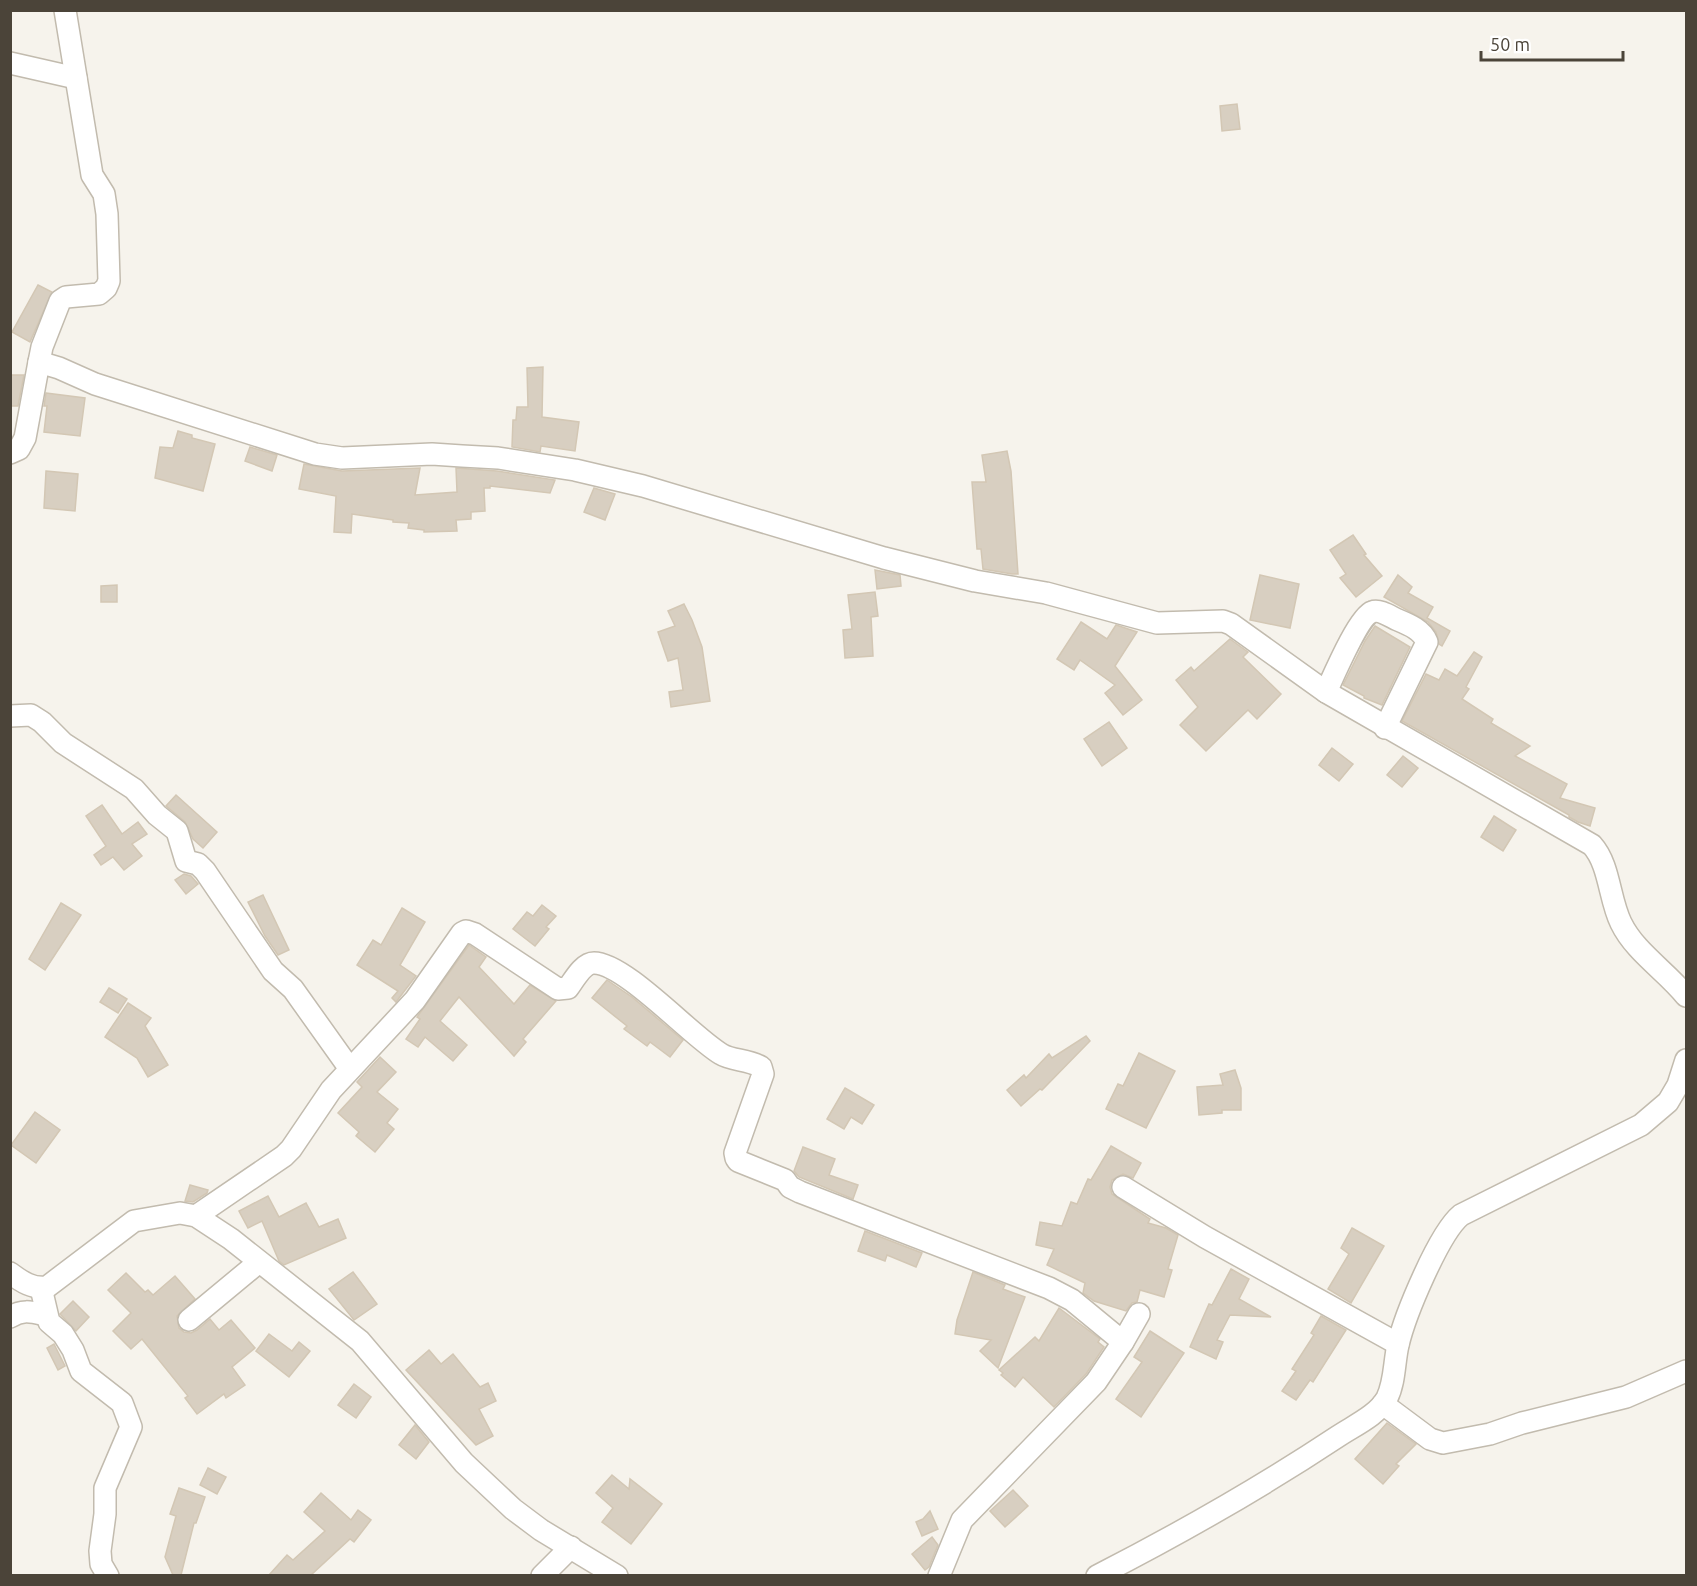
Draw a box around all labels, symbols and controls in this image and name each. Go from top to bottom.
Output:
scale bar [1481,24,1624,62]
text: 50 m [1490,34,1530,54]

